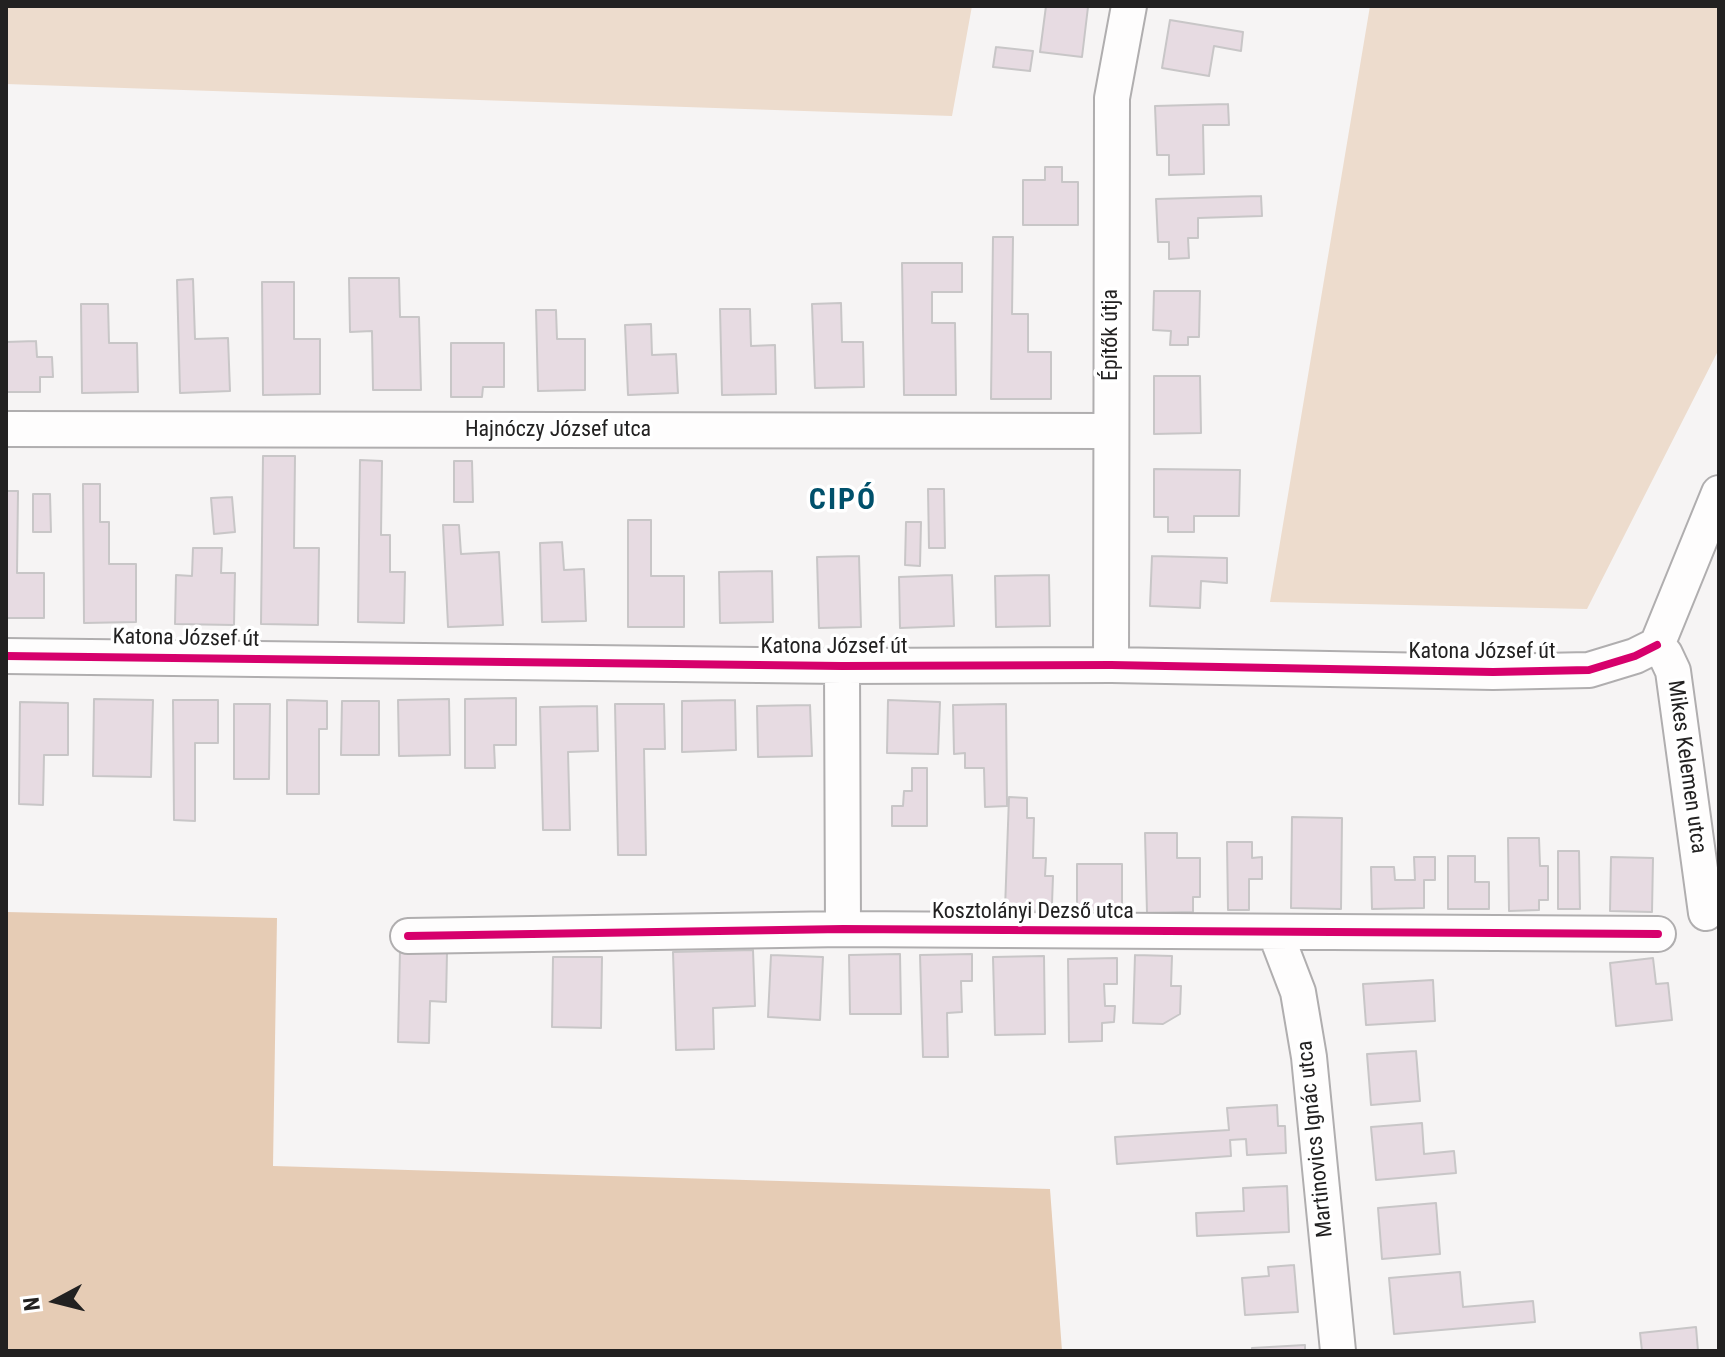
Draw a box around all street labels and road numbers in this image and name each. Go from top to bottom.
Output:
street label: Építők útja [1098,289,1124,381]
street label: Hajnóczy József utca [465,417,651,443]
street label: Katona József út [112,625,260,653]
street label: Katona József út [761,634,907,660]
street label: Katona József út [1409,639,1555,665]
street label: Mikes Kelemen utca [1661,679,1711,855]
street label: Kosztolányi Dezső utca [932,899,1134,925]
street label: Martinovics Ignác utca [1293,1039,1339,1239]

